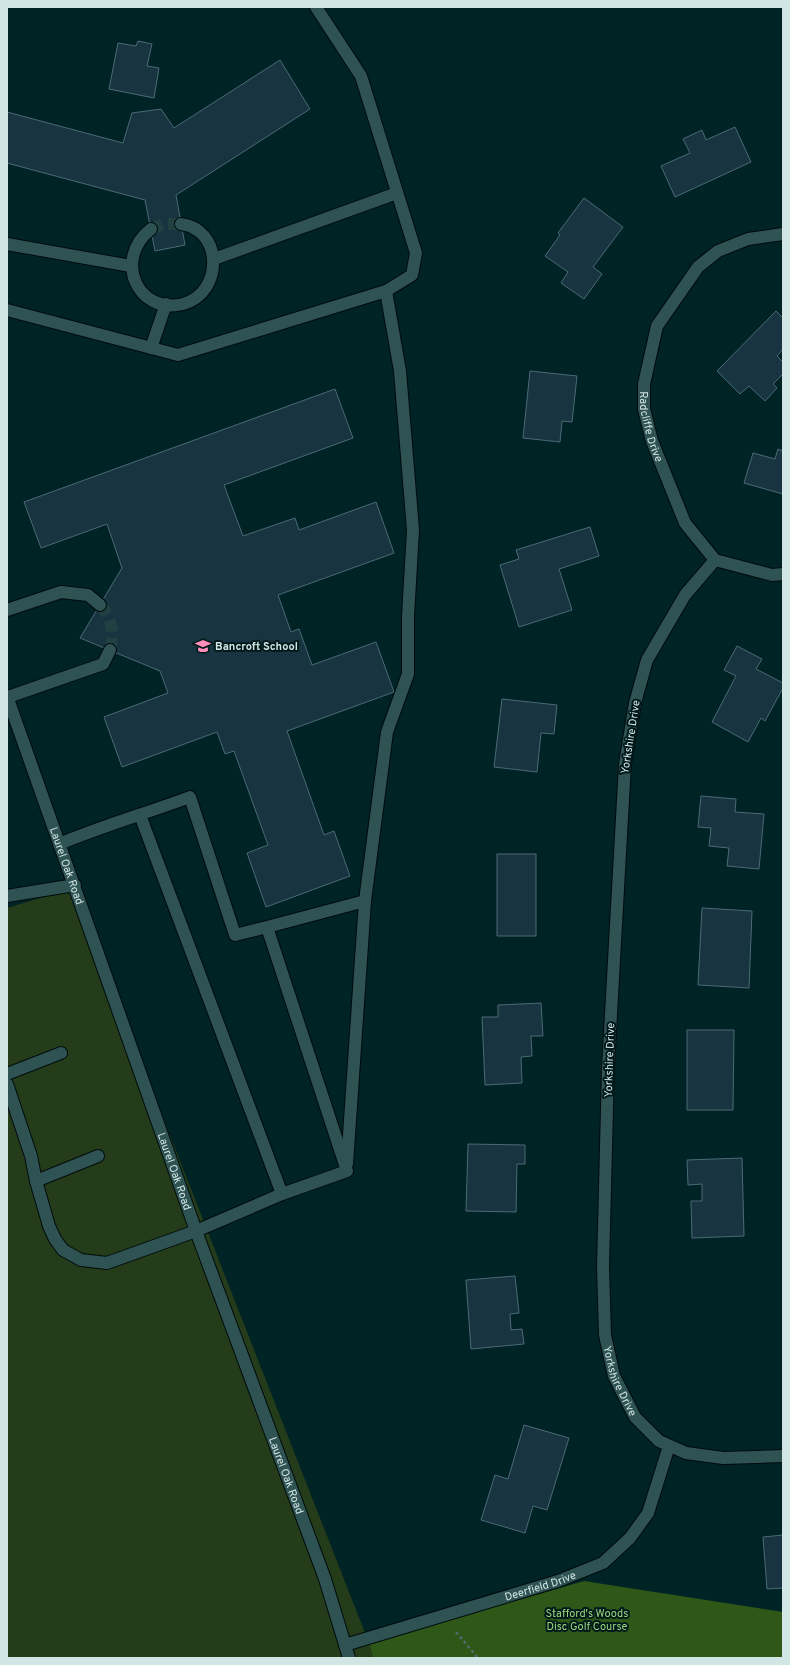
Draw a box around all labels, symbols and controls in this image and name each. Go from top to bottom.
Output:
street label: Radcliffe Drive [636,391,666,464]
school or university icon: Bancroft School [194,637,212,655]
place label: Bancroft School [215,640,298,654]
street label: Yorkshire Drive [618,699,644,775]
street label: Laurel Oak Road [46,825,86,907]
street label: Yorkshire Drive [602,1022,618,1098]
street label: Laurel Oak Road [154,1131,194,1212]
street label: Yorkshire Drive [600,1345,639,1419]
street label: Laurel Oak Road [265,1435,306,1516]
street label: Deerfield Drive [503,1568,578,1605]
park label: Stafford's Woods Disc Golf Course [546,1607,628,1634]

